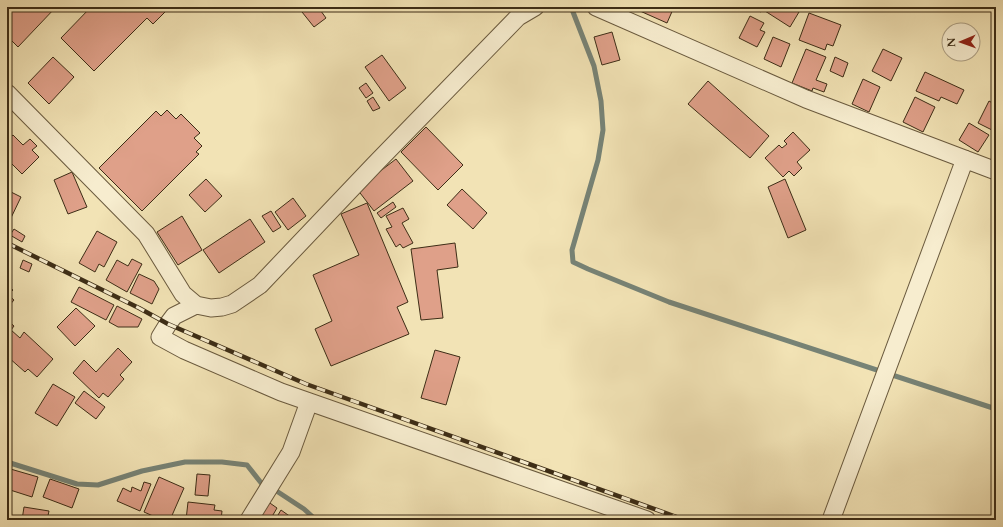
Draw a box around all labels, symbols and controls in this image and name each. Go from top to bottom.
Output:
north arrow [941,22,981,62]
text: N [944,37,959,47]

